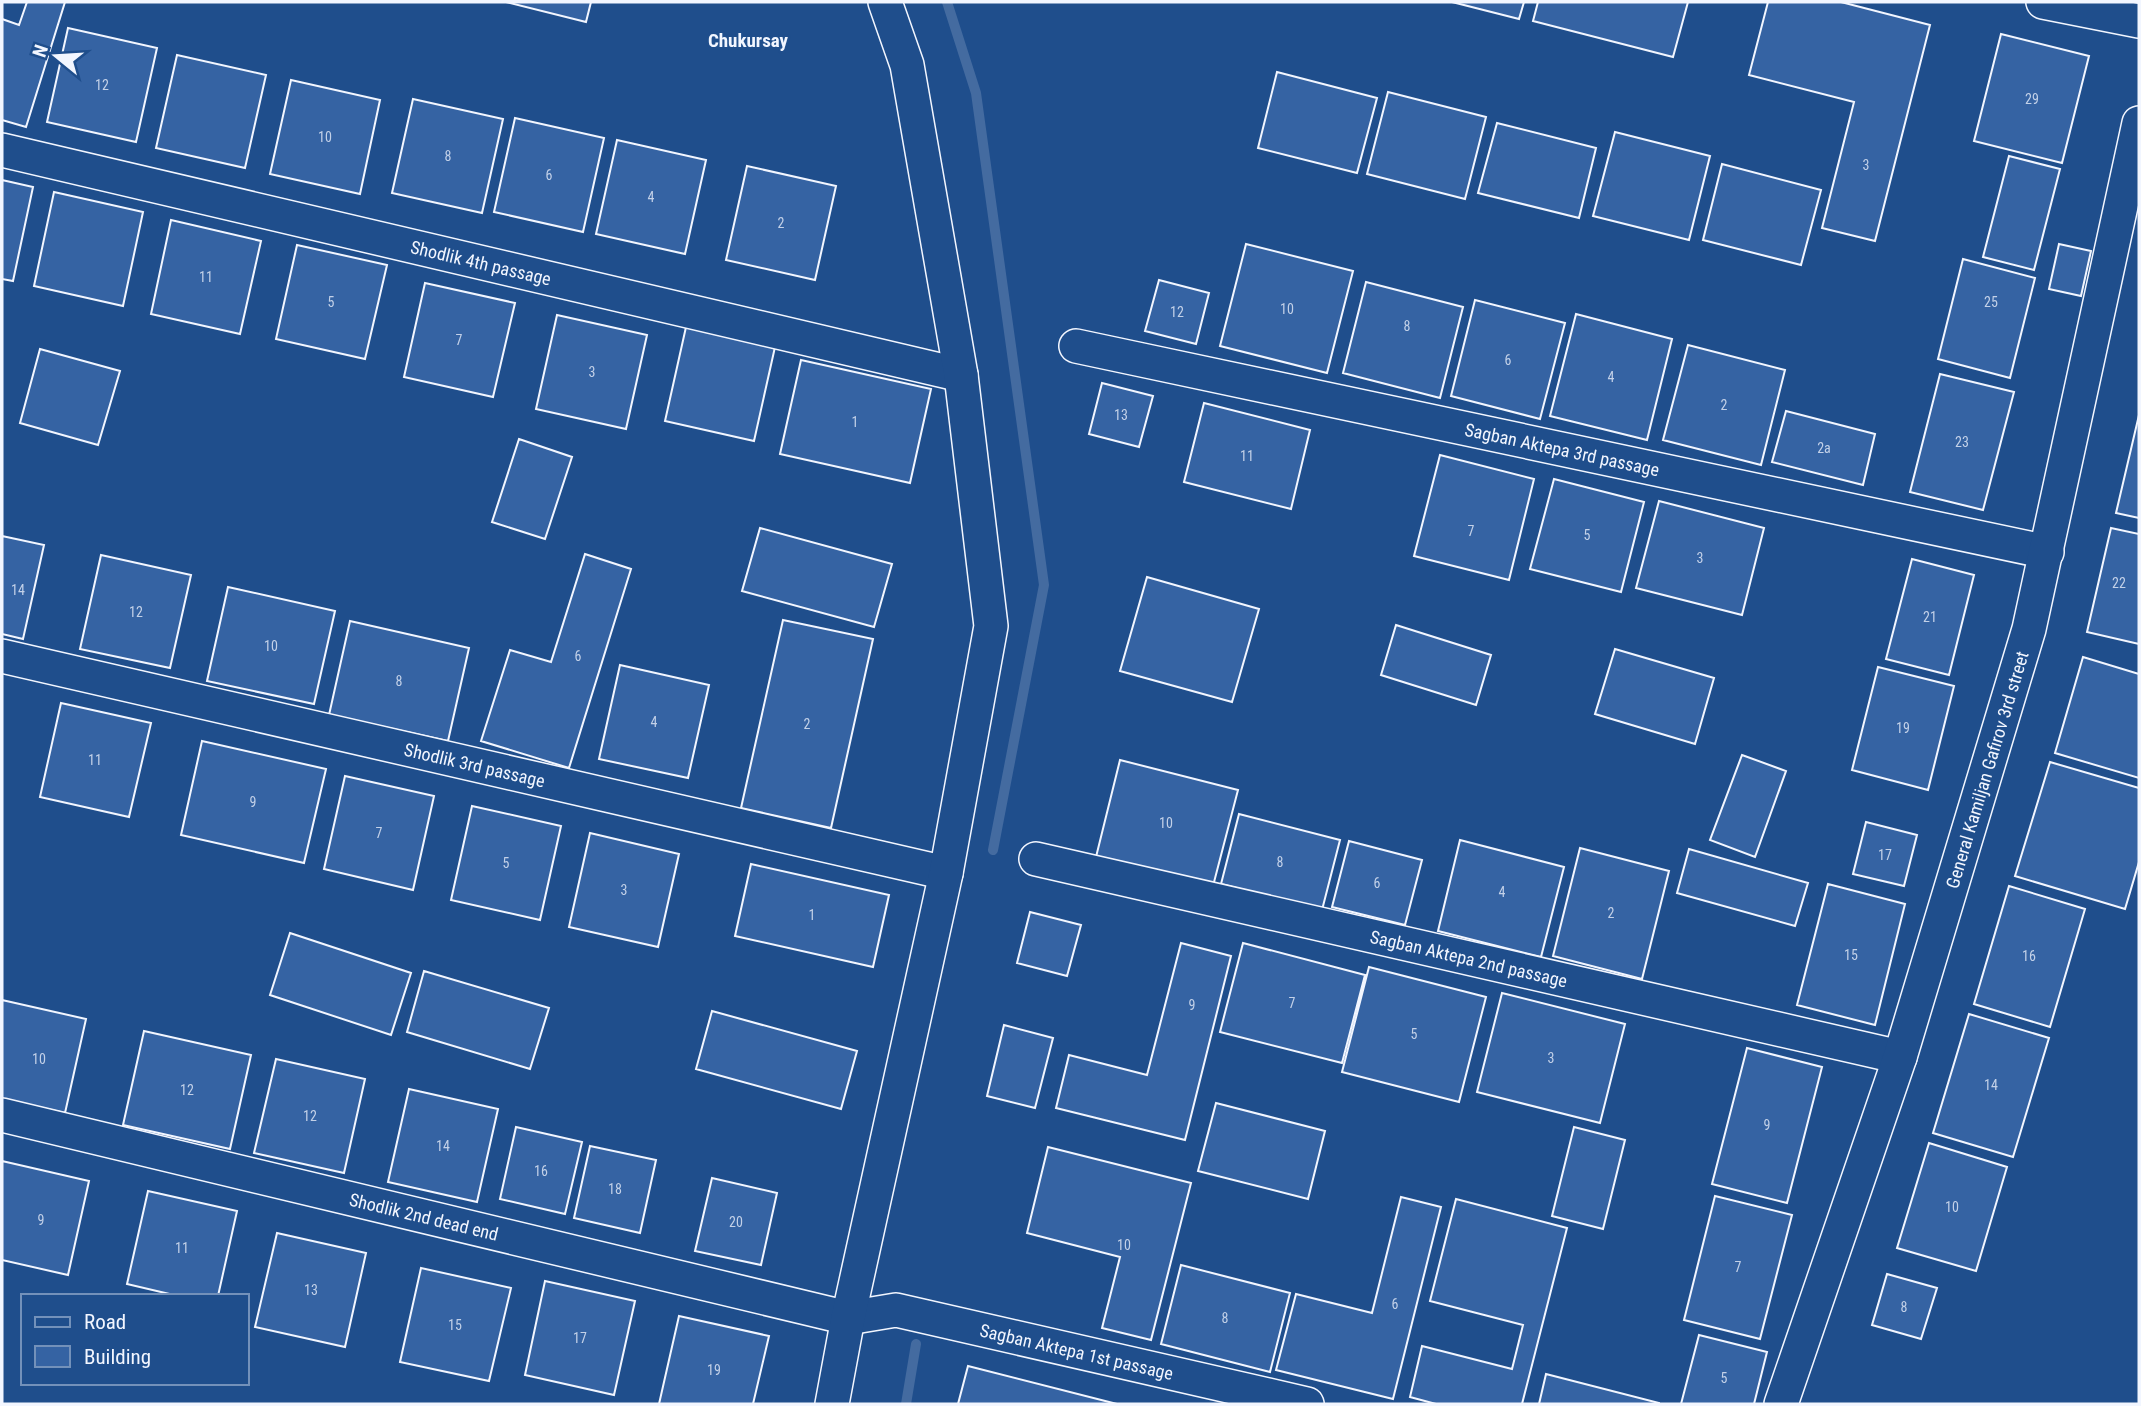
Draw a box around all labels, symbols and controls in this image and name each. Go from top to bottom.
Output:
north arrow [21,21,91,91]
district label: Chukursay [708,29,789,52]
text: N [28,42,53,60]
house number: 12 [95,77,109,93]
house number: 29 [2025,91,2039,107]
house number: 10 [318,129,332,145]
house number: 8 [445,148,452,164]
house number: 3 [1863,157,1869,173]
house number: 6 [546,167,553,183]
house number: 4 [648,189,655,205]
house number: 2 [778,215,785,231]
street label: Shodlik 4th passage [409,236,553,289]
house number: 11 [199,269,213,285]
house number: 5 [328,294,335,310]
house number: 25 [1984,294,1998,310]
house number: 10 [1280,301,1294,317]
house number: 12 [1170,304,1184,320]
house number: 8 [1404,318,1411,334]
house number: 7 [456,332,463,348]
house number: 6 [1505,352,1512,368]
house number: 3 [589,364,595,380]
house number: 4 [1608,369,1615,385]
house number: 2 [1721,397,1728,413]
house number: 13 [1114,407,1128,423]
house number: 1 [852,414,858,430]
street label: Sagban Aktepa 3rd passage [1463,418,1661,480]
house number: 23 [1955,434,1969,450]
house number: 2a [1817,440,1831,456]
house number: 11 [1240,448,1254,464]
house number: 7 [1468,523,1475,539]
house number: 5 [1584,527,1591,543]
house number: 3 [1697,550,1703,566]
house number: 22 [2112,575,2126,591]
house number: 14 [11,582,25,598]
house number: 12 [129,604,143,620]
house number: 21 [1923,609,1937,625]
house number: 10 [264,638,278,654]
house number: 6 [575,648,582,664]
street label: General Kamiljan Gafirov 3rd street [1941,649,2032,891]
house number: 8 [396,673,403,689]
house number: 4 [651,714,658,730]
house number: 2 [804,716,811,732]
house number: 19 [1896,720,1910,736]
street label: Shodlik 3rd passage [402,738,547,791]
house number: 11 [88,752,102,768]
house number: 9 [250,794,256,810]
house number: 10 [1159,815,1173,831]
house number: 7 [376,825,383,841]
house number: 17 [1878,847,1892,863]
house number: 8 [1277,854,1284,870]
house number: 5 [503,855,510,871]
house number: 6 [1374,875,1381,891]
house number: 3 [621,882,627,898]
house number: 4 [1499,884,1506,900]
house number: 2 [1608,905,1615,921]
house number: 1 [809,907,815,923]
street label: Sagban Aktepa 2nd passage [1368,925,1569,991]
house number: 15 [1844,947,1858,963]
house number: 16 [2022,948,2036,964]
house number: 7 [1289,995,1296,1011]
house number: 9 [1189,997,1195,1013]
house number: 5 [1411,1026,1418,1042]
house number: 3 [1548,1050,1554,1066]
house number: 10 [32,1051,46,1067]
house number: 14 [1984,1077,1998,1093]
house number: 12 [180,1082,194,1098]
house number: 12 [303,1108,317,1124]
house number: 9 [1764,1117,1770,1133]
house number: 14 [436,1138,450,1154]
house number: 16 [534,1163,548,1179]
house number: 18 [608,1181,622,1197]
street label: Shodlik 2nd dead end [347,1188,501,1244]
house number: 10 [1945,1199,1959,1215]
house number: 9 [38,1212,44,1228]
house number: 20 [729,1214,743,1230]
house number: 10 [1117,1237,1131,1253]
house number: 11 [175,1240,189,1256]
house number: 7 [1735,1259,1742,1275]
house number: 13 [304,1282,318,1298]
legend [21,1294,248,1385]
house number: 6 [1392,1296,1399,1312]
house number: 8 [1901,1299,1908,1315]
text: Road [84,1310,126,1334]
house number: 8 [1222,1310,1229,1326]
house number: 15 [448,1317,462,1333]
street label: Sagban Aktepa 1st passage [978,1319,1175,1384]
house number: 17 [573,1330,587,1346]
text: Building [84,1345,151,1369]
house number: 19 [707,1362,721,1378]
house number: 5 [1721,1370,1728,1386]

